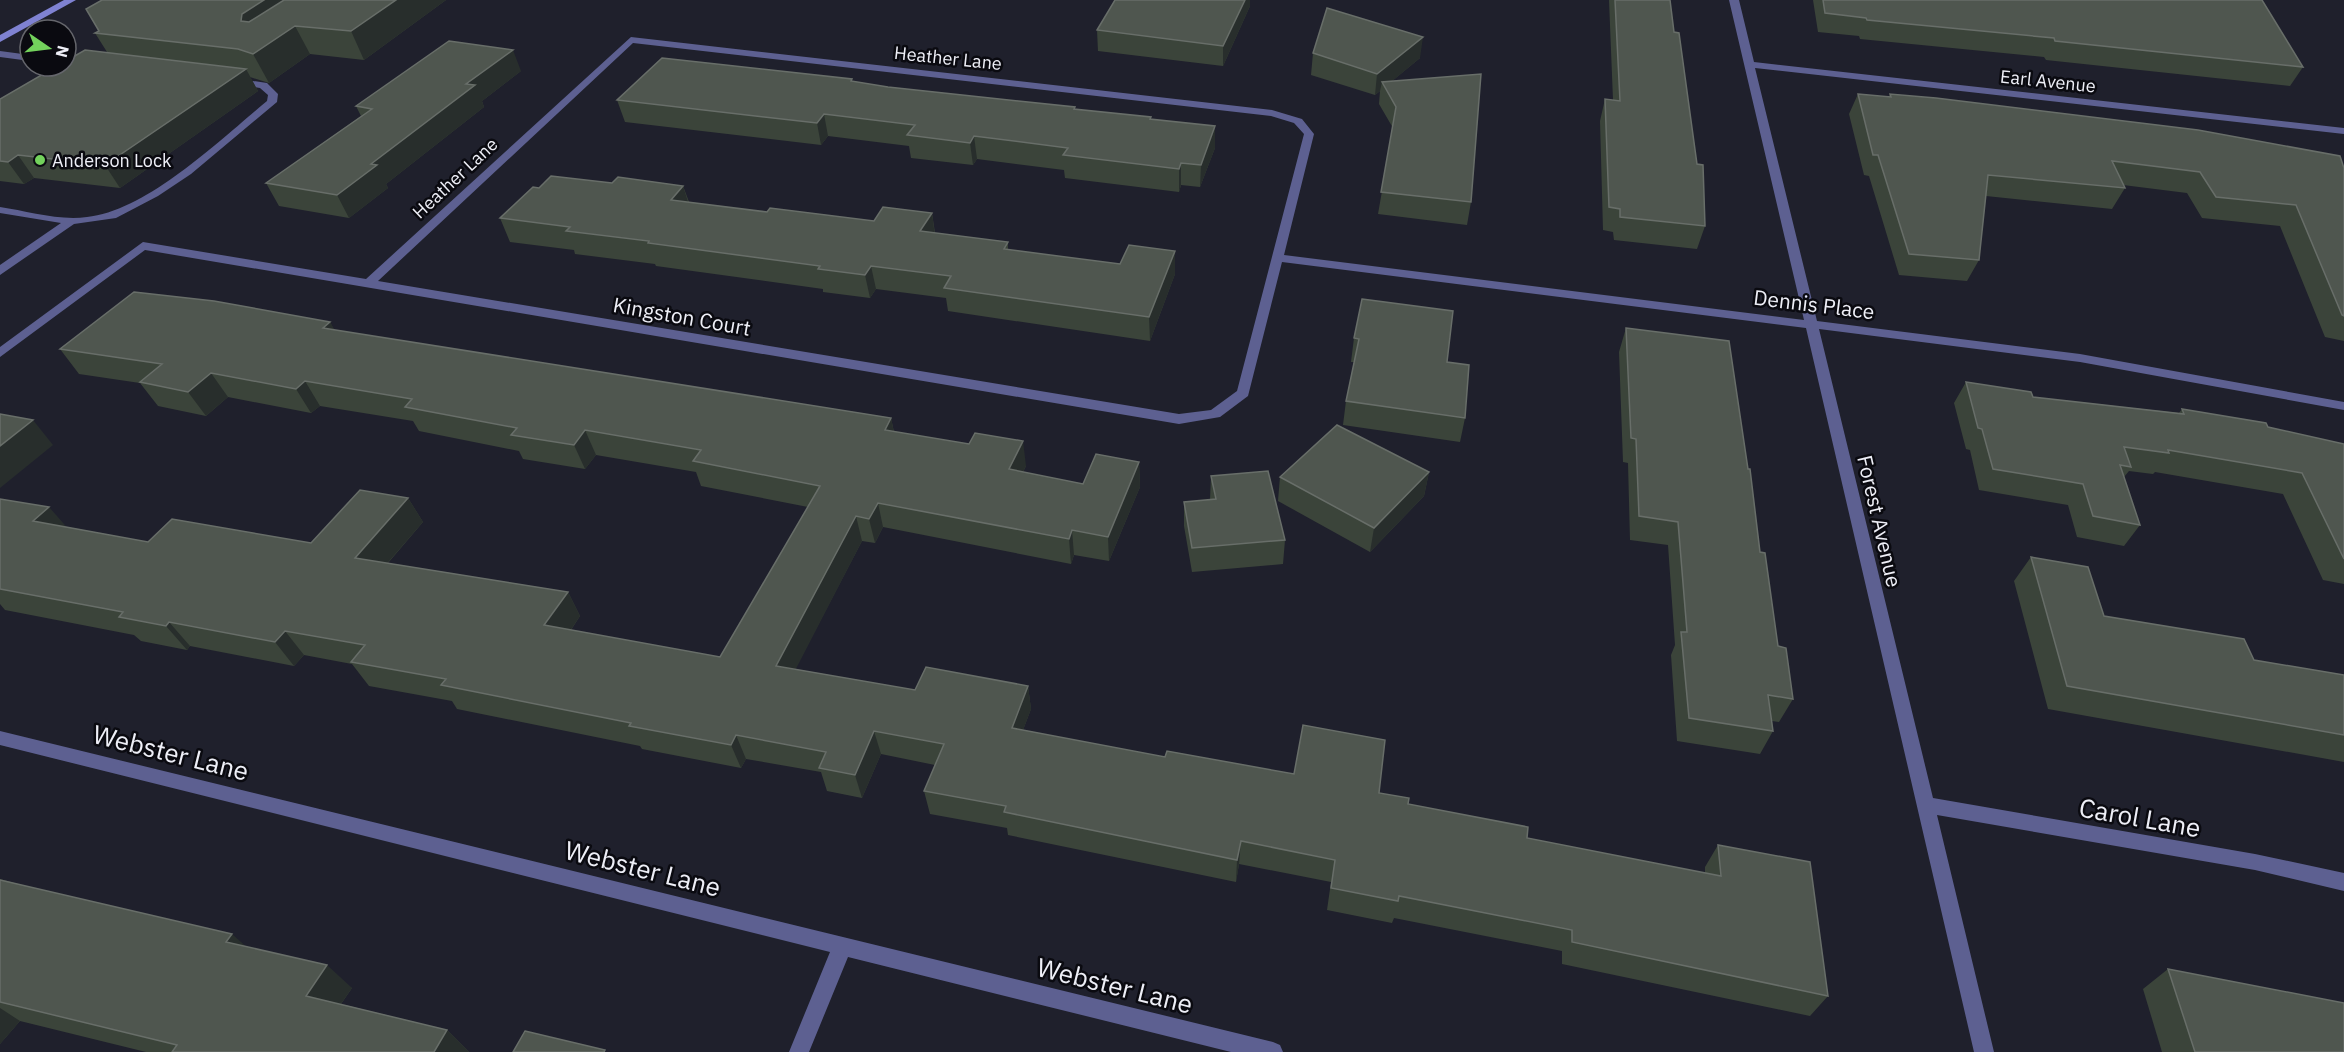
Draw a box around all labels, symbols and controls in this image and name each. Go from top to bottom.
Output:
north arrow [18,18,78,78]
street label: Heather Lane [893,41,1003,75]
text: N [51,44,74,60]
street label: Earl Avenue [1999,65,2097,97]
street label: Heather Lane [408,133,502,223]
place label: Anderson Lock [52,149,172,172]
marker: Anderson Lock [33,153,47,167]
street label: Dennis Place [1752,283,1876,325]
street label: Kingston Court [611,290,753,342]
street label: Forest Avenue [1851,452,1909,590]
street label: Webster Lane [89,716,253,788]
street label: Carol Lane [2076,790,2204,844]
street label: Webster Lane [561,832,725,904]
street label: Webster Lane [1033,949,1197,1021]

